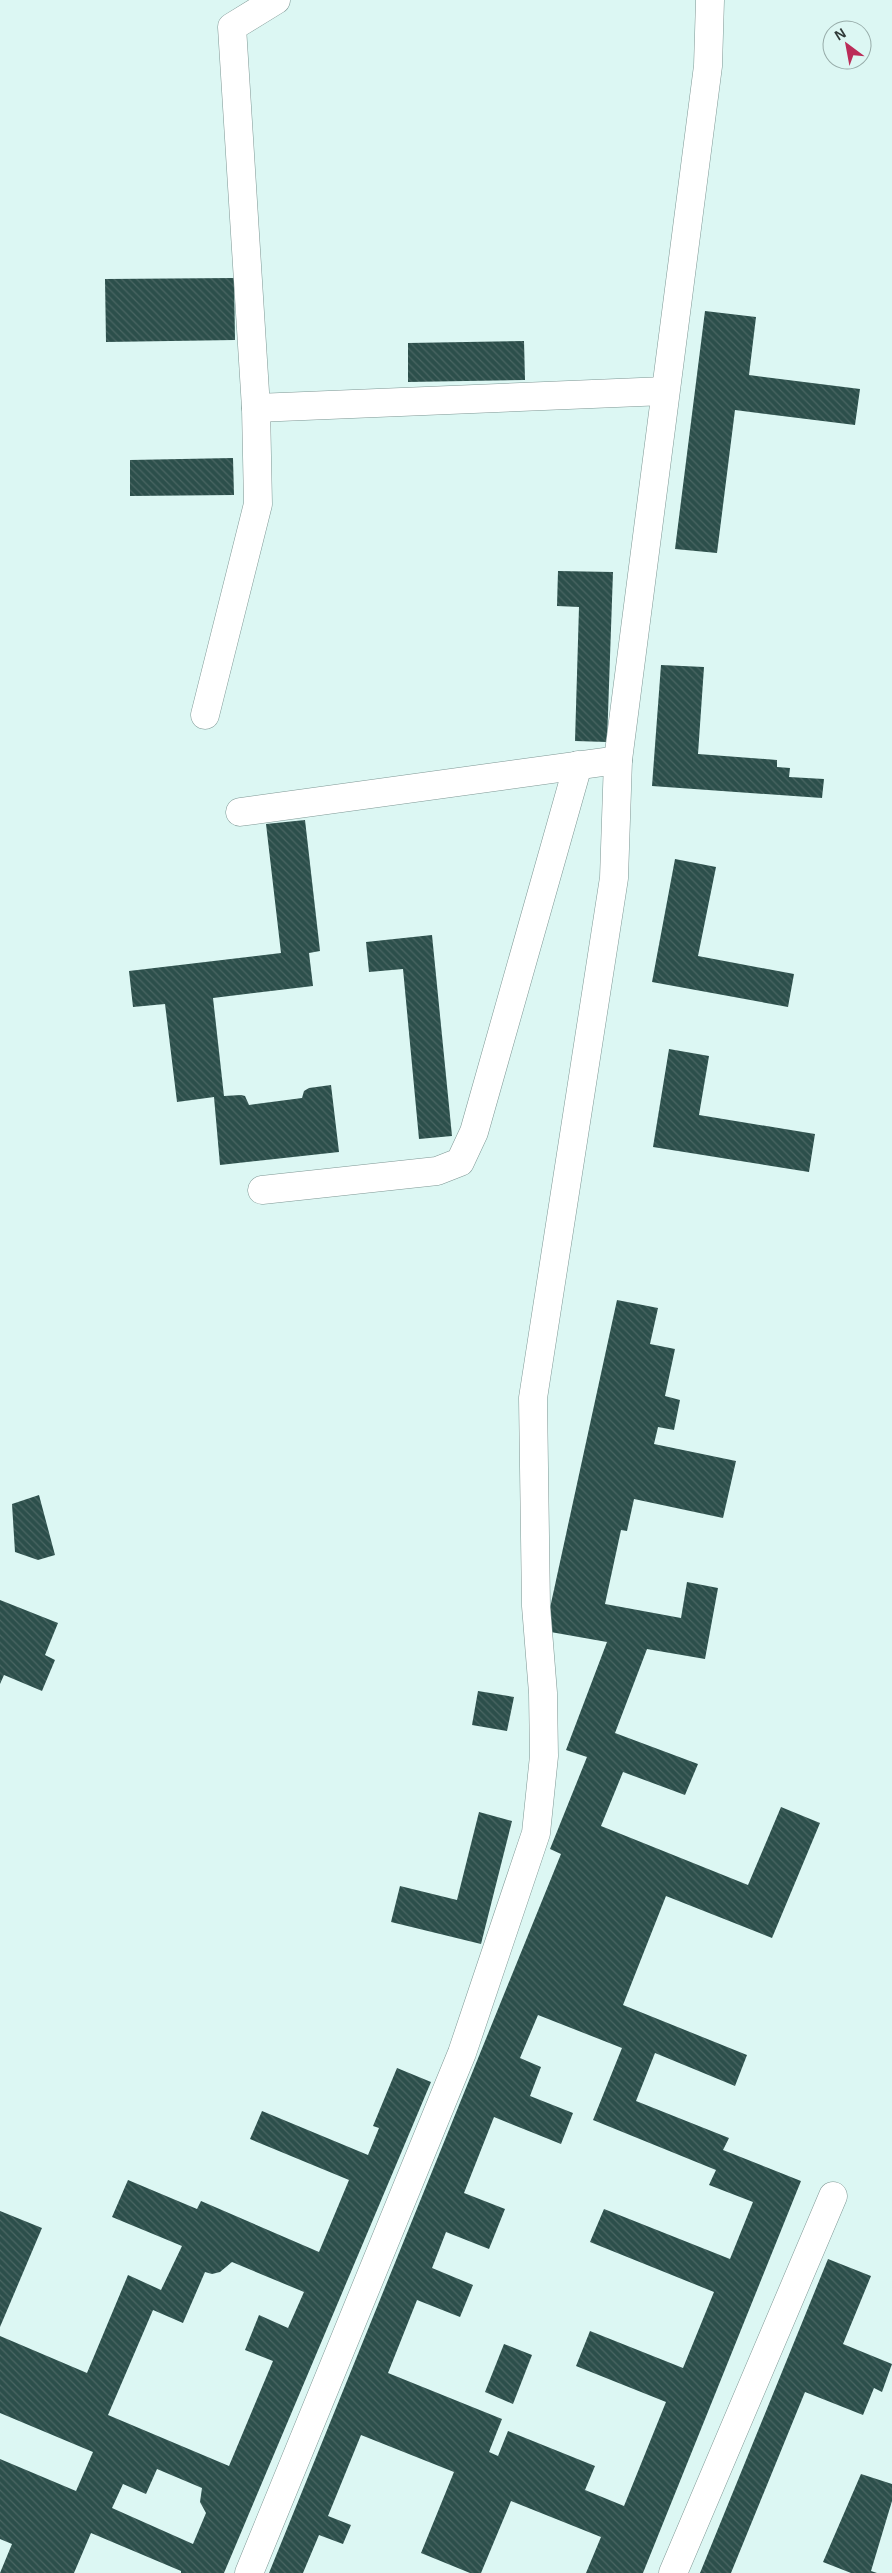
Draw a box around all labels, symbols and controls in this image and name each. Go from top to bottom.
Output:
north arrow [822,20,872,70]
text: N [832,25,849,43]

